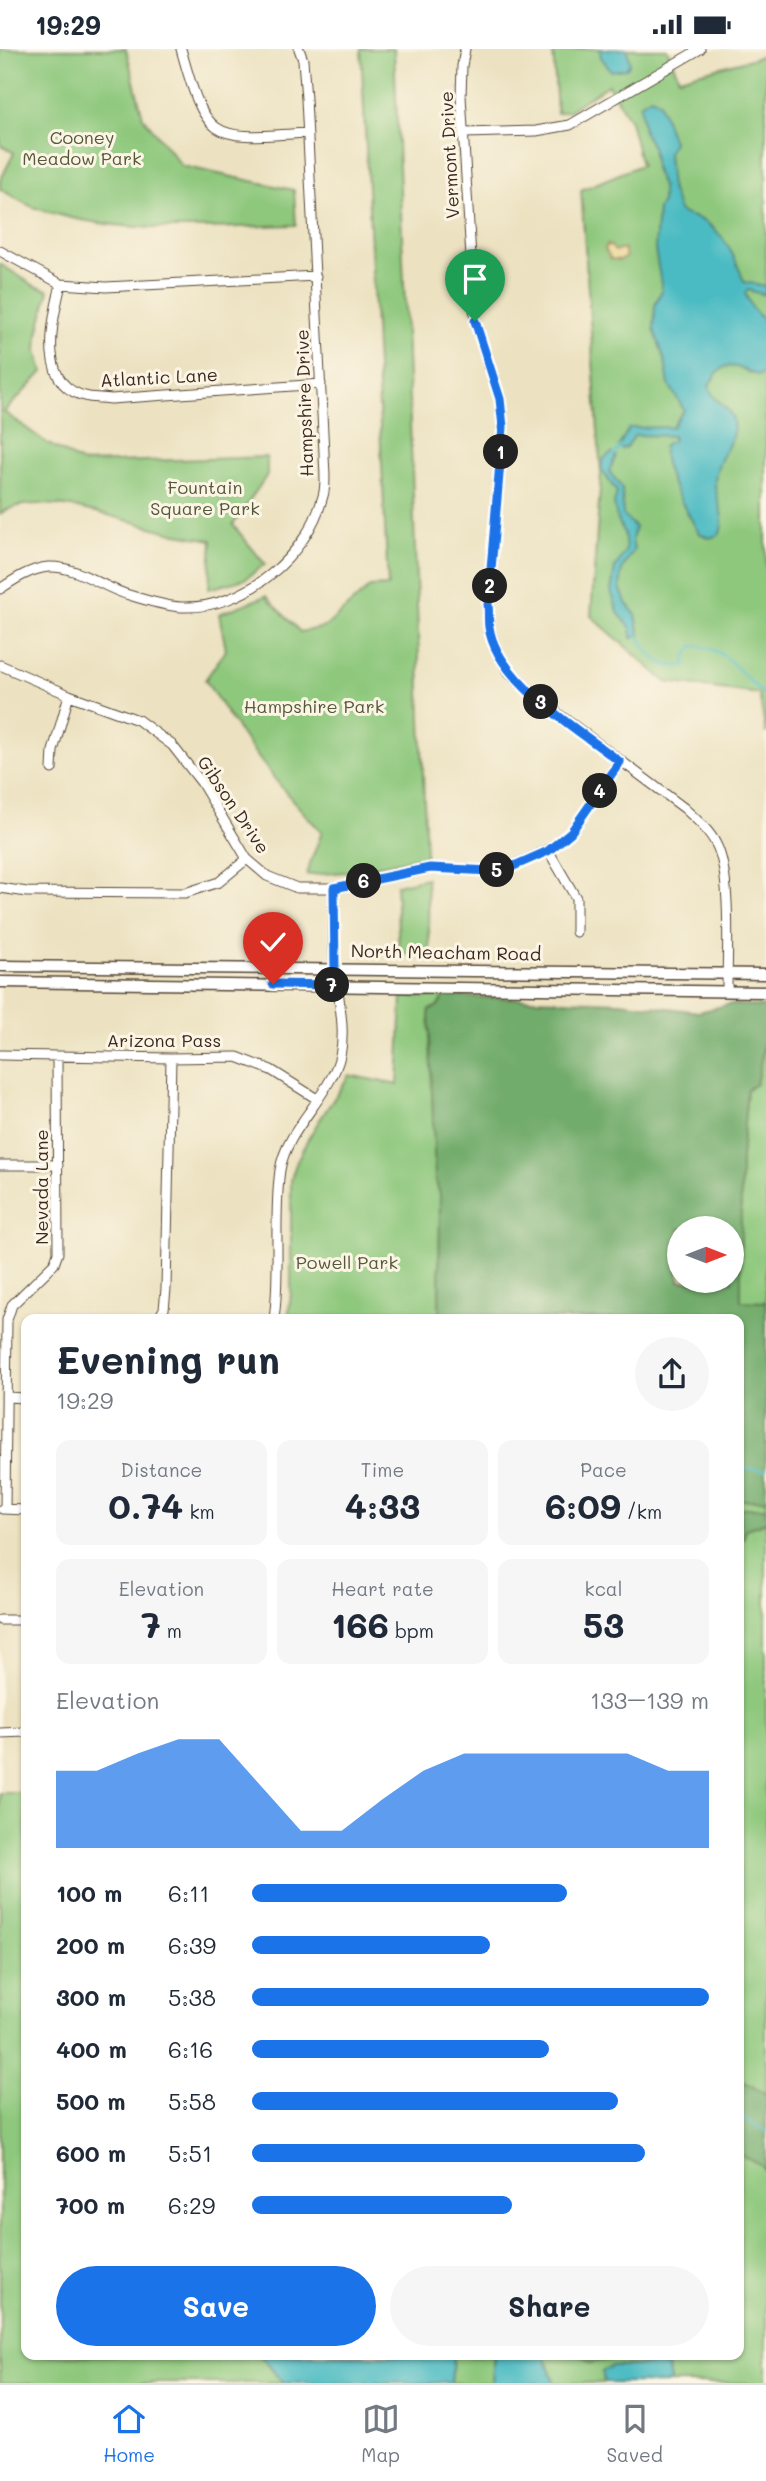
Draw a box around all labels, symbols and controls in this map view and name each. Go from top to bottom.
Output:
text: 19:29 [35,8,101,42]
street label: Vermont Drive [434,91,464,220]
park label: Cooney Meadow Park [22,125,142,170]
pin [445,249,505,321]
icon: arrive [456,260,494,298]
street label: Hampshire Drive [289,329,319,477]
street label: Atlantic Lane [100,362,218,392]
pin: 1 [484,435,518,469]
text: 1 [496,439,505,464]
park label: Fountain Square Park [150,475,260,520]
pin: 2 [472,569,508,603]
text: 2 [484,573,495,598]
pin: 3 [524,685,558,719]
text: 3 [535,689,546,714]
park label: Hampshire Park [244,694,384,718]
street label: Gibson Drive [192,751,275,858]
pin: 4 [582,773,618,809]
text: 4 [593,778,606,803]
pin: 5 [480,853,514,887]
text: 5 [491,857,502,882]
pin: 6 [346,863,382,899]
text: 6 [358,868,369,893]
pin [243,912,303,984]
icon: check [254,923,292,961]
street label: North Meacham Road [351,938,541,966]
pin: 7 [314,967,350,1003]
text: 7 [326,972,337,997]
street label: Arizona Pass [107,1028,221,1052]
street label: Nevada Lane [29,1129,53,1245]
north arrow [667,1216,744,1293]
map controls [667,1216,744,1293]
park label: Powell Park [296,1250,398,1274]
text: Evening run [56,1334,280,1384]
button: share [635,1337,709,1411]
text: 19:29 [56,1385,113,1415]
text: Distance [121,1457,202,1482]
text: Time [361,1457,404,1482]
text: Pace [580,1457,627,1482]
text: 0.74 [108,1482,183,1528]
text: 4:33 [345,1482,420,1528]
text: 6:09 [545,1482,621,1528]
text: km [183,1499,215,1524]
text: /km [621,1499,662,1524]
text: Elevation [119,1576,204,1601]
text: Heart rate [331,1576,434,1601]
text: kcal [585,1576,622,1601]
text: 7 [141,1601,161,1647]
text: 166 [331,1601,389,1647]
text: 53 [583,1601,624,1647]
text: m [161,1618,182,1643]
text: bpm [389,1618,434,1643]
text: Elevation [56,1685,159,1715]
text: 133–139 m [590,1685,709,1715]
text: 100 m [56,1878,122,1908]
text: 6:11 [168,1878,210,1908]
text: 200 m [56,1930,125,1960]
text: 6:39 [168,1930,216,1960]
text: 300 m [56,1982,126,2012]
text: 5:38 [168,1982,216,2012]
text: 400 m [56,2034,127,2064]
text: 6:16 [168,2034,213,2064]
text: 500 m [56,2086,126,2116]
text: 5:58 [168,2086,216,2116]
text: 600 m [56,2138,126,2168]
text: 5:51 [168,2138,212,2168]
text: 700 m [56,2190,125,2220]
text: 6:29 [168,2190,215,2220]
button: Save [56,2266,376,2346]
button: Share [390,2266,709,2346]
tab: Home [103,2400,155,2467]
tab: Map [361,2400,400,2467]
tab: Saved [606,2400,663,2467]

